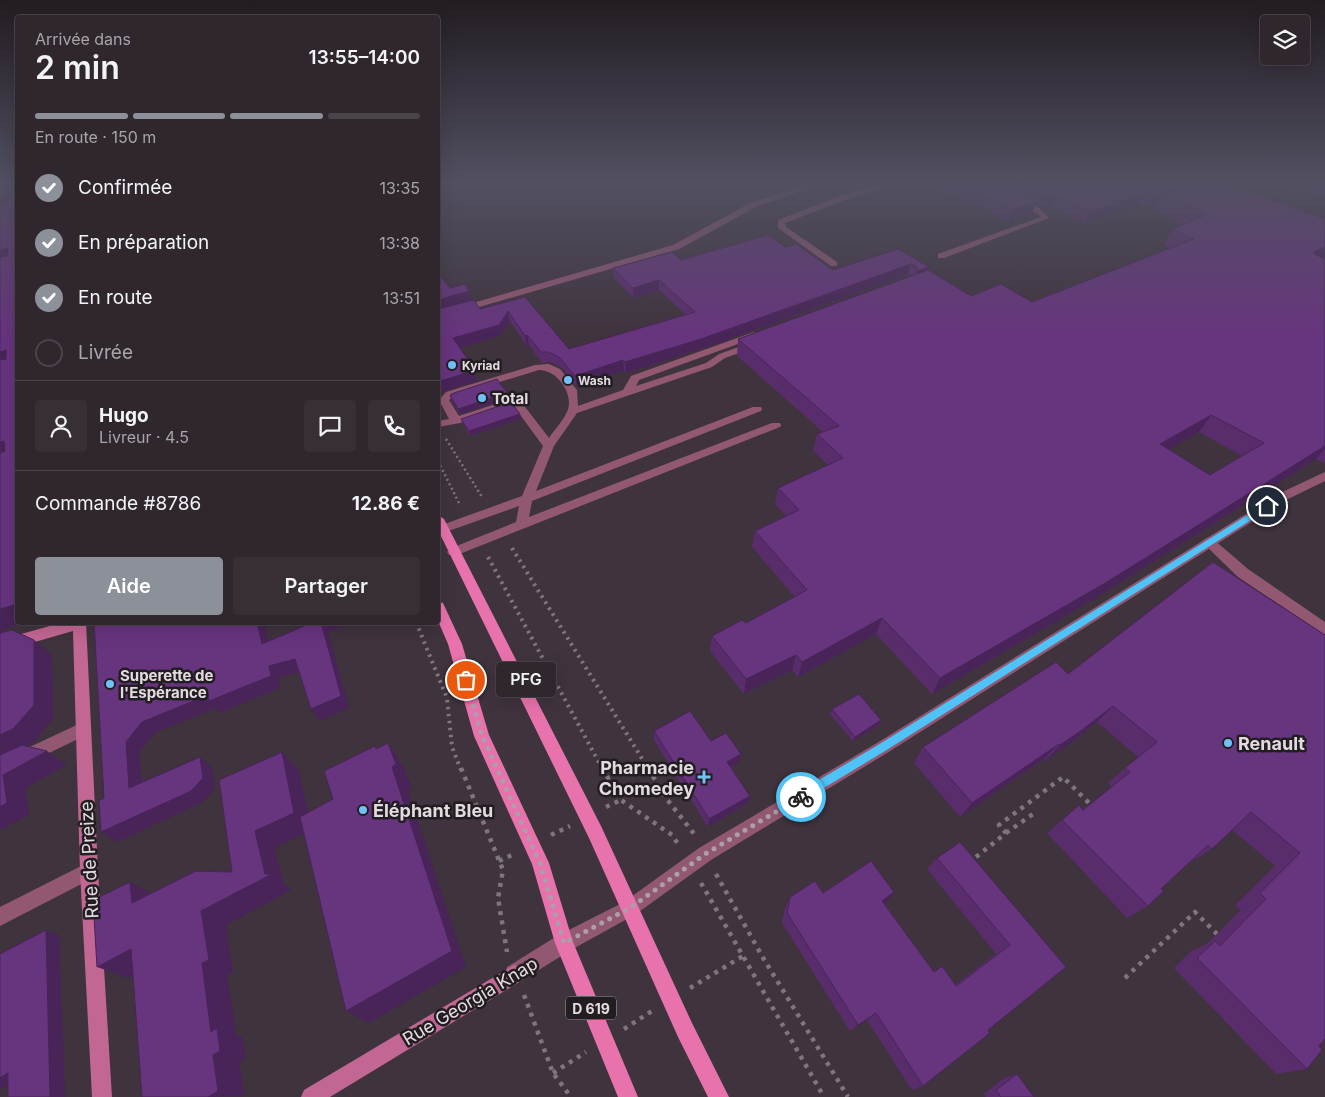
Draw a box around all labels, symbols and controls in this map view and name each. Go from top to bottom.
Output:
map controls [1260,15,1310,65]
button: layers [1260,15,1310,65]
text: Arrivée dans [35,29,131,49]
text: 13:55–14:00 [309,46,420,69]
text: 2 min [35,48,120,87]
text: En route · 150 m [35,127,156,147]
icon: check [35,174,63,202]
text: Confirmée [78,176,172,199]
text: 13:35 [379,178,420,198]
icon: check [35,229,63,257]
text: En préparation [78,231,209,254]
text: 13:38 [379,233,420,253]
icon: check [35,284,63,312]
text: En route [78,286,153,309]
text: 13:51 [383,288,420,308]
text: Livrée [78,341,133,364]
place label: Kyriad [462,358,500,373]
marker: Kyriad [446,359,458,371]
place label: Wash [578,373,611,388]
marker: Wash [562,374,574,386]
place label: Total [492,389,528,408]
marker: Total [476,392,488,404]
button: person [35,400,87,452]
button: chat [304,400,356,452]
button: phone [368,400,420,452]
text: Hugo [99,404,149,427]
text: Livreur · 4.5 [99,427,189,447]
pin [1246,485,1288,527]
text: Commande #8786 [35,492,201,515]
text: 12.86 € [352,492,420,515]
icon: home [1253,492,1281,520]
button: Aide [35,557,223,615]
button: Partager [233,557,420,615]
pin [445,659,487,701]
callout: PFG [496,662,556,698]
place label: Superette de l'Espérance [120,666,213,702]
icon: bag [452,666,480,694]
text: PFG [510,669,542,689]
marker: Superette de l'Espérance [104,678,116,690]
place label: Renault [1238,733,1305,754]
marker: Renault [1222,737,1234,749]
place label: Pharmacie Chomedey [599,757,694,799]
marker: Pharmacie Chomedey [698,771,710,783]
courier [776,772,826,822]
icon: bike [787,783,815,811]
place label: Éléphant Bleu [373,800,493,821]
street label: Rue de Preize [75,801,103,919]
marker: Éléphant Bleu [357,804,369,816]
street label: Rue Georgia Knap [399,952,541,1050]
road number: D 619 [566,996,616,1020]

